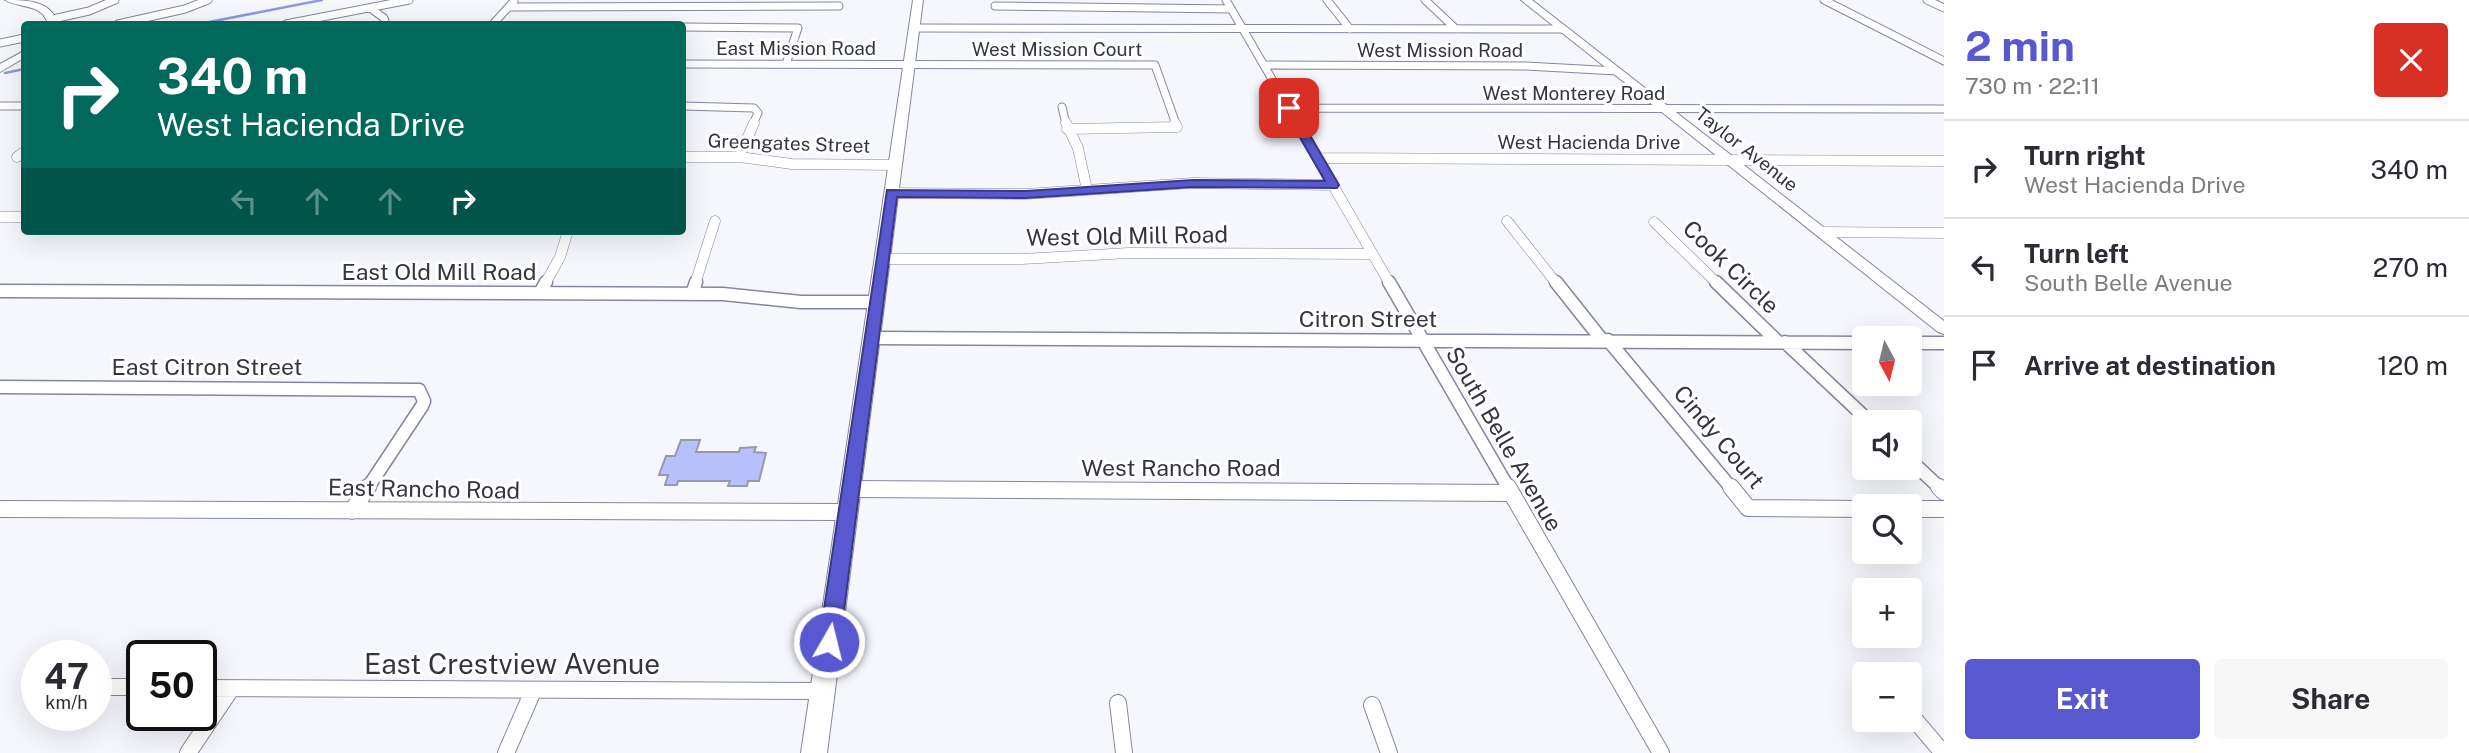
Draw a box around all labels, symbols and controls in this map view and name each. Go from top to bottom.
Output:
text: 2 min [1965,21,2075,70]
button: close [2374,23,2448,97]
street label: East Mission Road [716,37,876,59]
street label: West Mission Court [972,38,1142,60]
street label: West Mission Road [1357,39,1523,61]
text: 340 m [157,47,308,105]
icon: right [42,49,133,140]
text: 730 m · 22:11 [1965,72,2100,99]
pin [1259,78,1319,138]
street label: West Monterey Road [1483,82,1665,104]
icon: arrive [1270,89,1308,127]
street label: Taylor Avenue [1691,102,1803,196]
text: West Hacienda Drive [157,106,465,143]
street label: Greengates Street [707,129,871,157]
street label: West Hacienda Drive [1498,131,1680,153]
text: Turn right [2024,140,2146,171]
icon: right [1965,150,2003,188]
text: 340 m [2371,154,2448,185]
text: West Hacienda Drive [2024,171,2245,198]
icon: left [225,182,263,220]
icon: ahead [298,182,336,220]
icon: ahead [371,182,409,220]
icon: right [444,182,482,220]
street label: Cook Circle [1678,214,1785,319]
street label: West Old Mill Road [1026,220,1228,251]
text: Turn left [2024,238,2129,269]
icon: left [1965,248,2003,286]
text: 270 m [2373,252,2448,283]
street label: East Old Mill Road [342,258,536,285]
text: South Belle Avenue [2024,269,2233,296]
street label: Citron Street [1299,305,1437,332]
north arrow [1852,326,1922,396]
map controls [1852,326,1922,732]
street label: South Belle Avenue [1441,342,1568,536]
icon: arrive [1965,346,2003,384]
text: Arrive at destination [2024,350,2276,381]
text: 120 m [2377,350,2448,381]
street label: East Citron Street [112,353,302,380]
street label: Cindy Court [1668,380,1770,494]
button: sound [1852,410,1922,480]
street label: West Rancho Road [1081,454,1281,481]
street label: East Rancho Road [328,473,520,504]
button: search [1852,494,1922,564]
button: + [1852,578,1922,648]
position arrow [792,605,866,679]
speed limit sign: 50 [126,640,217,731]
street label: East Crestview Avenue [364,647,660,680]
text: 47 [44,656,89,697]
button: Exit [1965,659,2200,739]
button: Share [2214,659,2448,739]
button: − [1852,662,1922,732]
text: km/h [45,692,88,713]

